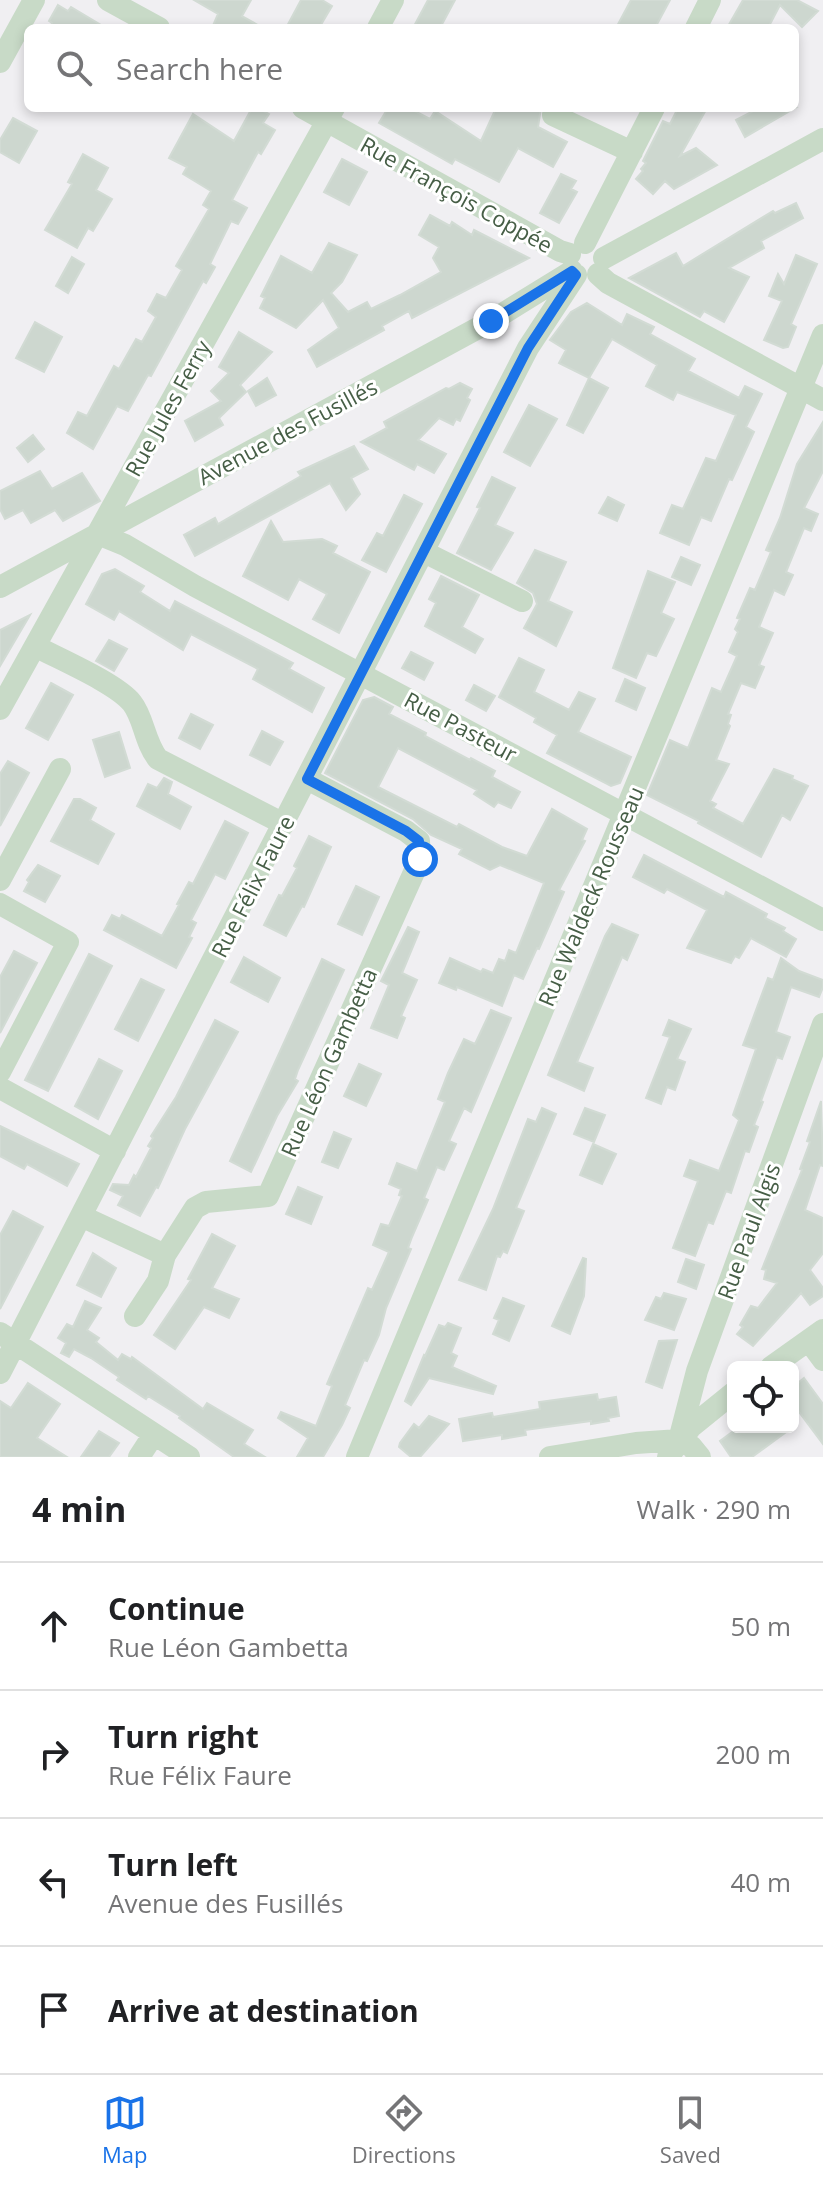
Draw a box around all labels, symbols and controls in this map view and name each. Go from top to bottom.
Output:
search box [24,24,799,112]
icon: search [52,46,96,90]
text: Search here [116,48,283,89]
street label: Rue François Coppée [356,129,558,259]
route end [473,303,509,339]
street label: Rue Jules Ferry [117,334,217,481]
street label: Avenue des Fusillés [192,371,382,491]
street label: Rue Pasteur [399,684,523,768]
street label: Rue Waldeck Rousseau [530,781,650,1011]
street label: Rue Félix Faure [203,810,301,962]
route start [402,841,438,877]
street label: Rue Léon Gambetta [273,963,383,1161]
street label: Rue Paul Algis [709,1159,787,1303]
map controls [727,1361,799,1433]
button: locate [727,1361,799,1433]
text: 4 min [32,1486,126,1532]
text: Walk · 290 m [637,1491,791,1527]
text: Continue [108,1588,245,1629]
icon: ahead [32,1604,76,1648]
text: 50 m [730,1608,791,1644]
text: Rue Léon Gambetta [108,1629,349,1665]
text: Turn right [108,1716,259,1757]
icon: right [32,1732,76,1776]
text: 200 m [716,1736,791,1772]
text: Rue Félix Faure [108,1757,292,1793]
text: Turn left [108,1844,238,1885]
icon: left [32,1860,76,1904]
text: 40 m [730,1864,791,1900]
text: Avenue des Fusillés [108,1885,343,1921]
icon: arrive [32,1988,76,2032]
text: Arrive at destination [108,1990,419,2031]
tab: Map [102,2091,148,2169]
tab: Directions [352,2091,456,2169]
tab: Saved [660,2091,721,2169]

